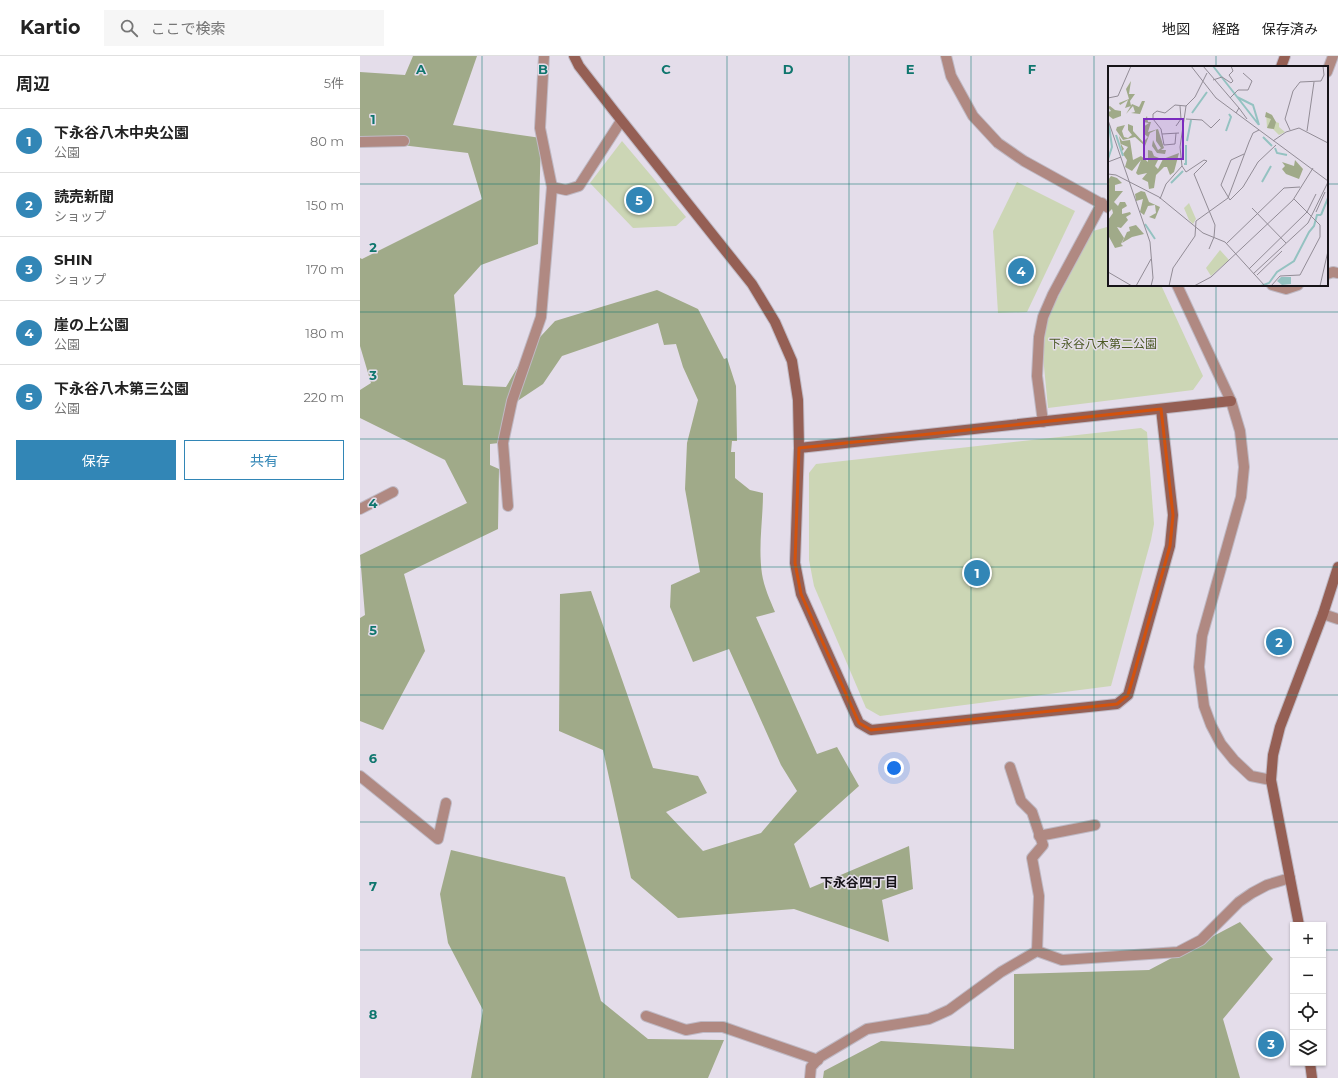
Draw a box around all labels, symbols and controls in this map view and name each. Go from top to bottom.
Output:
search box [104,10,384,46]
text: Kartio [20,16,80,39]
icon: search [118,17,140,39]
text: ここで検索 [150,19,225,38]
text: 地図 [1162,20,1190,38]
text: 経路 [1212,20,1240,38]
text: 保存済み [1262,20,1318,38]
text: A [415,61,427,77]
text: B [538,61,548,77]
text: C [661,61,671,77]
text: D [783,61,794,77]
text: E [906,61,915,77]
text: F [1028,61,1036,77]
inset map [1108,66,1328,286]
text: 周辺 [16,74,50,94]
text: 5件 [324,75,344,91]
text: 1 [370,111,376,127]
text: 下永谷八木中央公園 [54,123,189,142]
text: 1 [26,133,32,149]
text: 80 m [310,133,344,149]
text: 公園 [54,144,80,160]
pin: 5 [626,185,652,215]
text: 読売新聞 [54,187,114,206]
text: 2 [25,197,33,213]
text: 150 m [306,197,344,213]
text: ショップ [54,208,106,224]
text: 2 [369,239,377,255]
text: SHIN [54,250,93,269]
pin: 4 [1008,256,1034,286]
text: 3 [25,261,33,277]
text: 170 m [306,261,344,277]
text: ショップ [54,271,106,287]
text: 崖の上公園 [54,315,129,334]
text: 4 [25,325,33,341]
text: 180 m [305,325,344,341]
text: 公園 [54,336,80,352]
park label: 下永谷八木第二公園 [1049,336,1157,351]
text: 3 [368,367,377,383]
text: 下永谷八木第三公園 [54,379,189,398]
text: 5 [25,389,33,405]
text: 220 m [303,389,344,405]
text: 公園 [54,400,80,416]
button: 保存 [16,440,176,480]
button: 共有 [184,440,344,480]
text: 4 [369,495,378,511]
pin: 1 [964,558,990,588]
text: 5 [369,622,377,638]
pin: 2 [1266,627,1292,657]
text: 6 [369,750,378,766]
your location [884,758,904,778]
district label: 下永谷四丁目 [820,874,898,890]
text: 7 [369,878,377,894]
map controls [1290,922,1326,1066]
button: + [1290,922,1326,958]
button: − [1290,958,1326,994]
button: locate [1290,994,1326,1030]
text: 8 [369,1006,378,1022]
pin: 3 [1258,1029,1284,1059]
button: layers [1290,1030,1326,1066]

